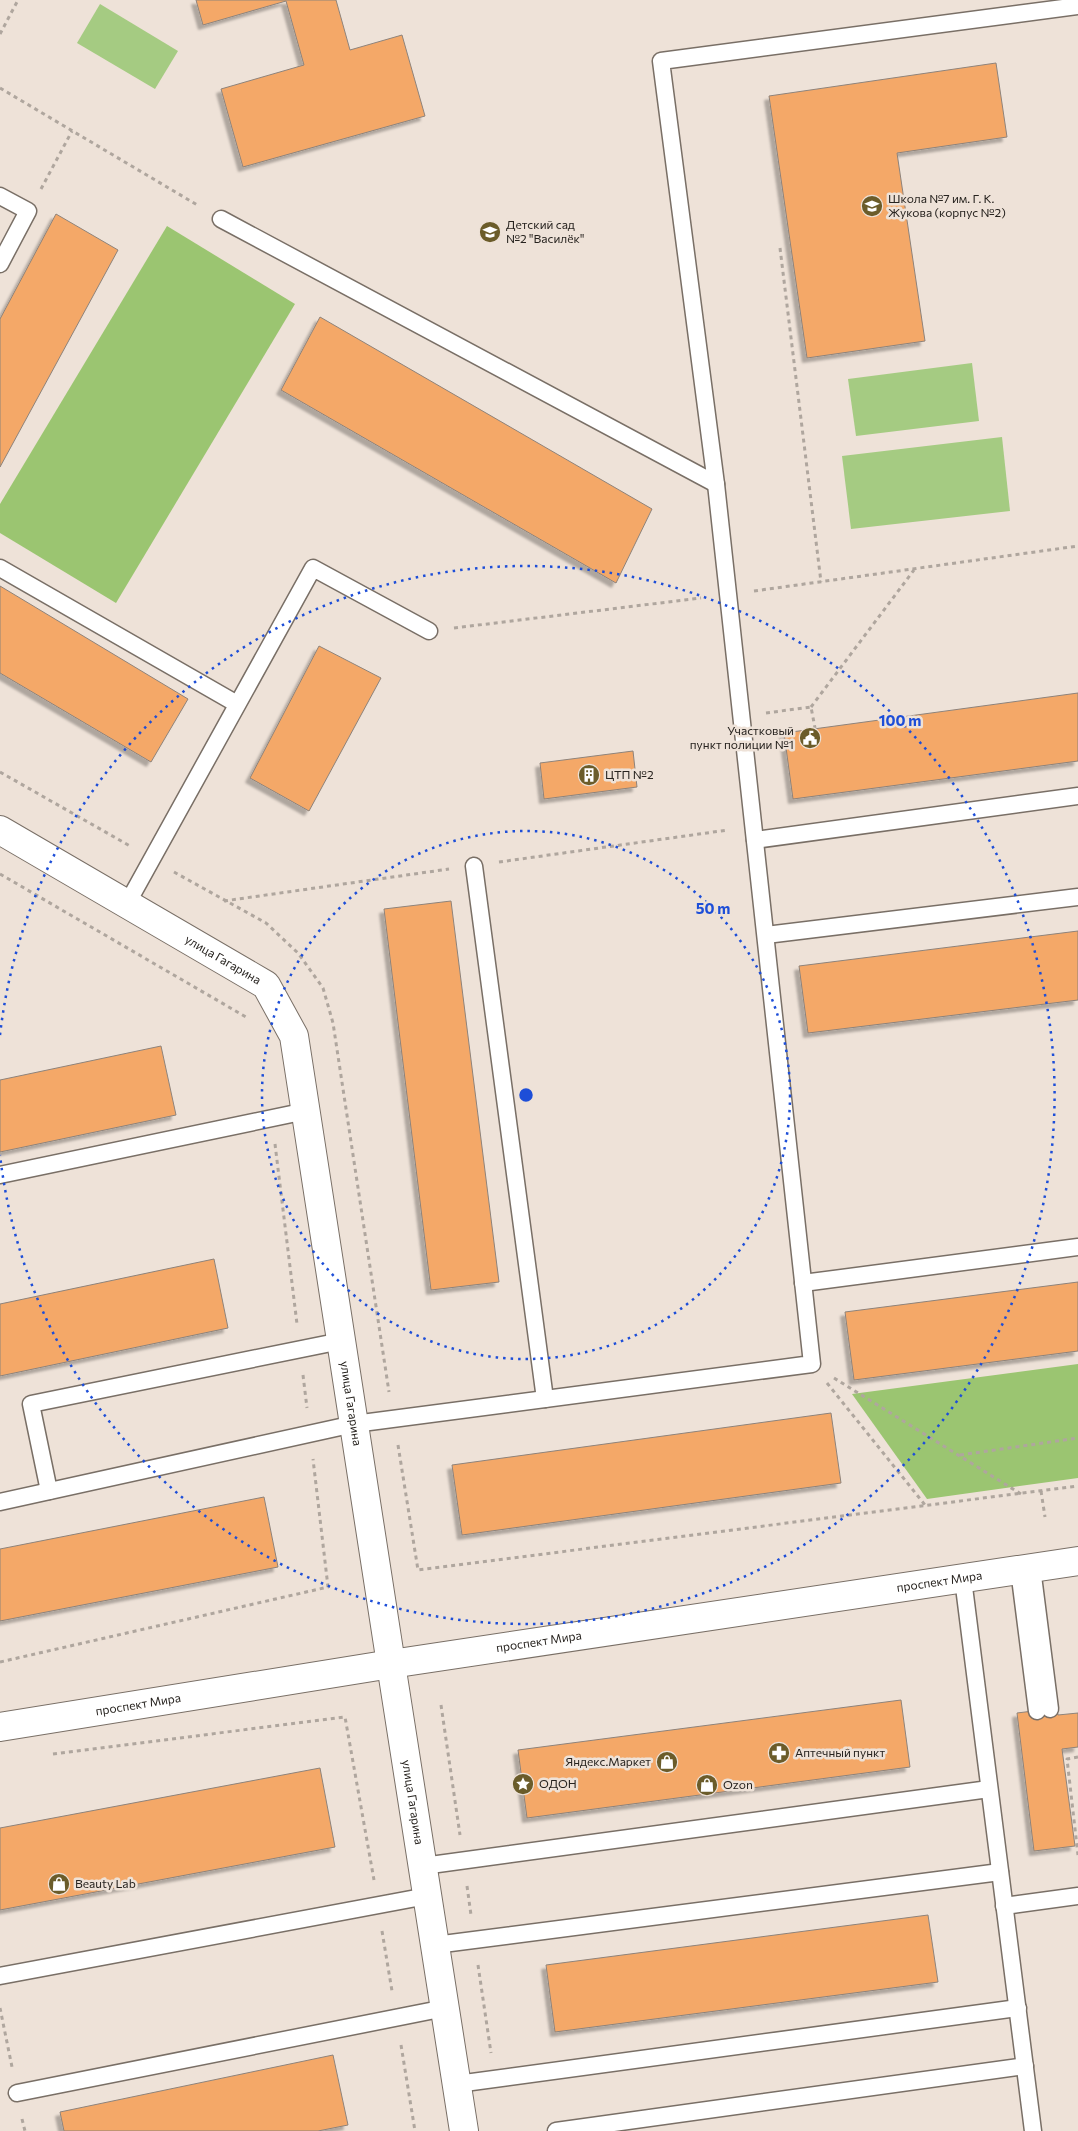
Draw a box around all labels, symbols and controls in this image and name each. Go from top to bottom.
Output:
place label: Школа №7 им. Г. К. Жукова (корпус №2) [888,191,1006,219]
school or university icon: Школа №7 им. Г. К. Жукова (корпус №2) [860,194,884,218]
place label: Детский сад №2 "Василёк" [506,217,584,245]
school or university icon: Детский сад №2 "Василёк" [478,220,502,244]
text: 100 m [879,711,921,729]
place label: Участковый пункт полиции №1 [690,723,794,751]
public building icon: Участковый пункт полиции №1 [798,726,822,750]
building icon: ЦТП №2 [577,763,601,787]
place label: ЦТП №2 [605,767,654,781]
text: 50 m [696,899,730,917]
street label: улица Гагарина [183,931,264,987]
centre of rings [517,1086,535,1104]
street label: улица Гагарина [338,1360,365,1447]
street label: проспект Мира [896,1567,983,1594]
street label: проспект Мира [495,1628,582,1654]
street label: проспект Мира [94,1690,182,1718]
pharmacy icon: Аптечный пункт [767,1741,791,1765]
place label: Аптечный пункт [795,1745,885,1759]
shop icon: Яндекс.Маркет [655,1750,679,1774]
place label: Яндекс.Маркет [565,1754,651,1768]
street label: улица Гагарина [400,1759,427,1846]
place icon: ОДОН [511,1772,535,1796]
shop icon: Ozon [695,1773,719,1797]
place label: ОДОН [539,1776,577,1790]
place label: Ozon [723,1777,753,1791]
shop icon: Beauty Lab [47,1872,71,1896]
place label: Beauty Lab [75,1876,136,1890]

